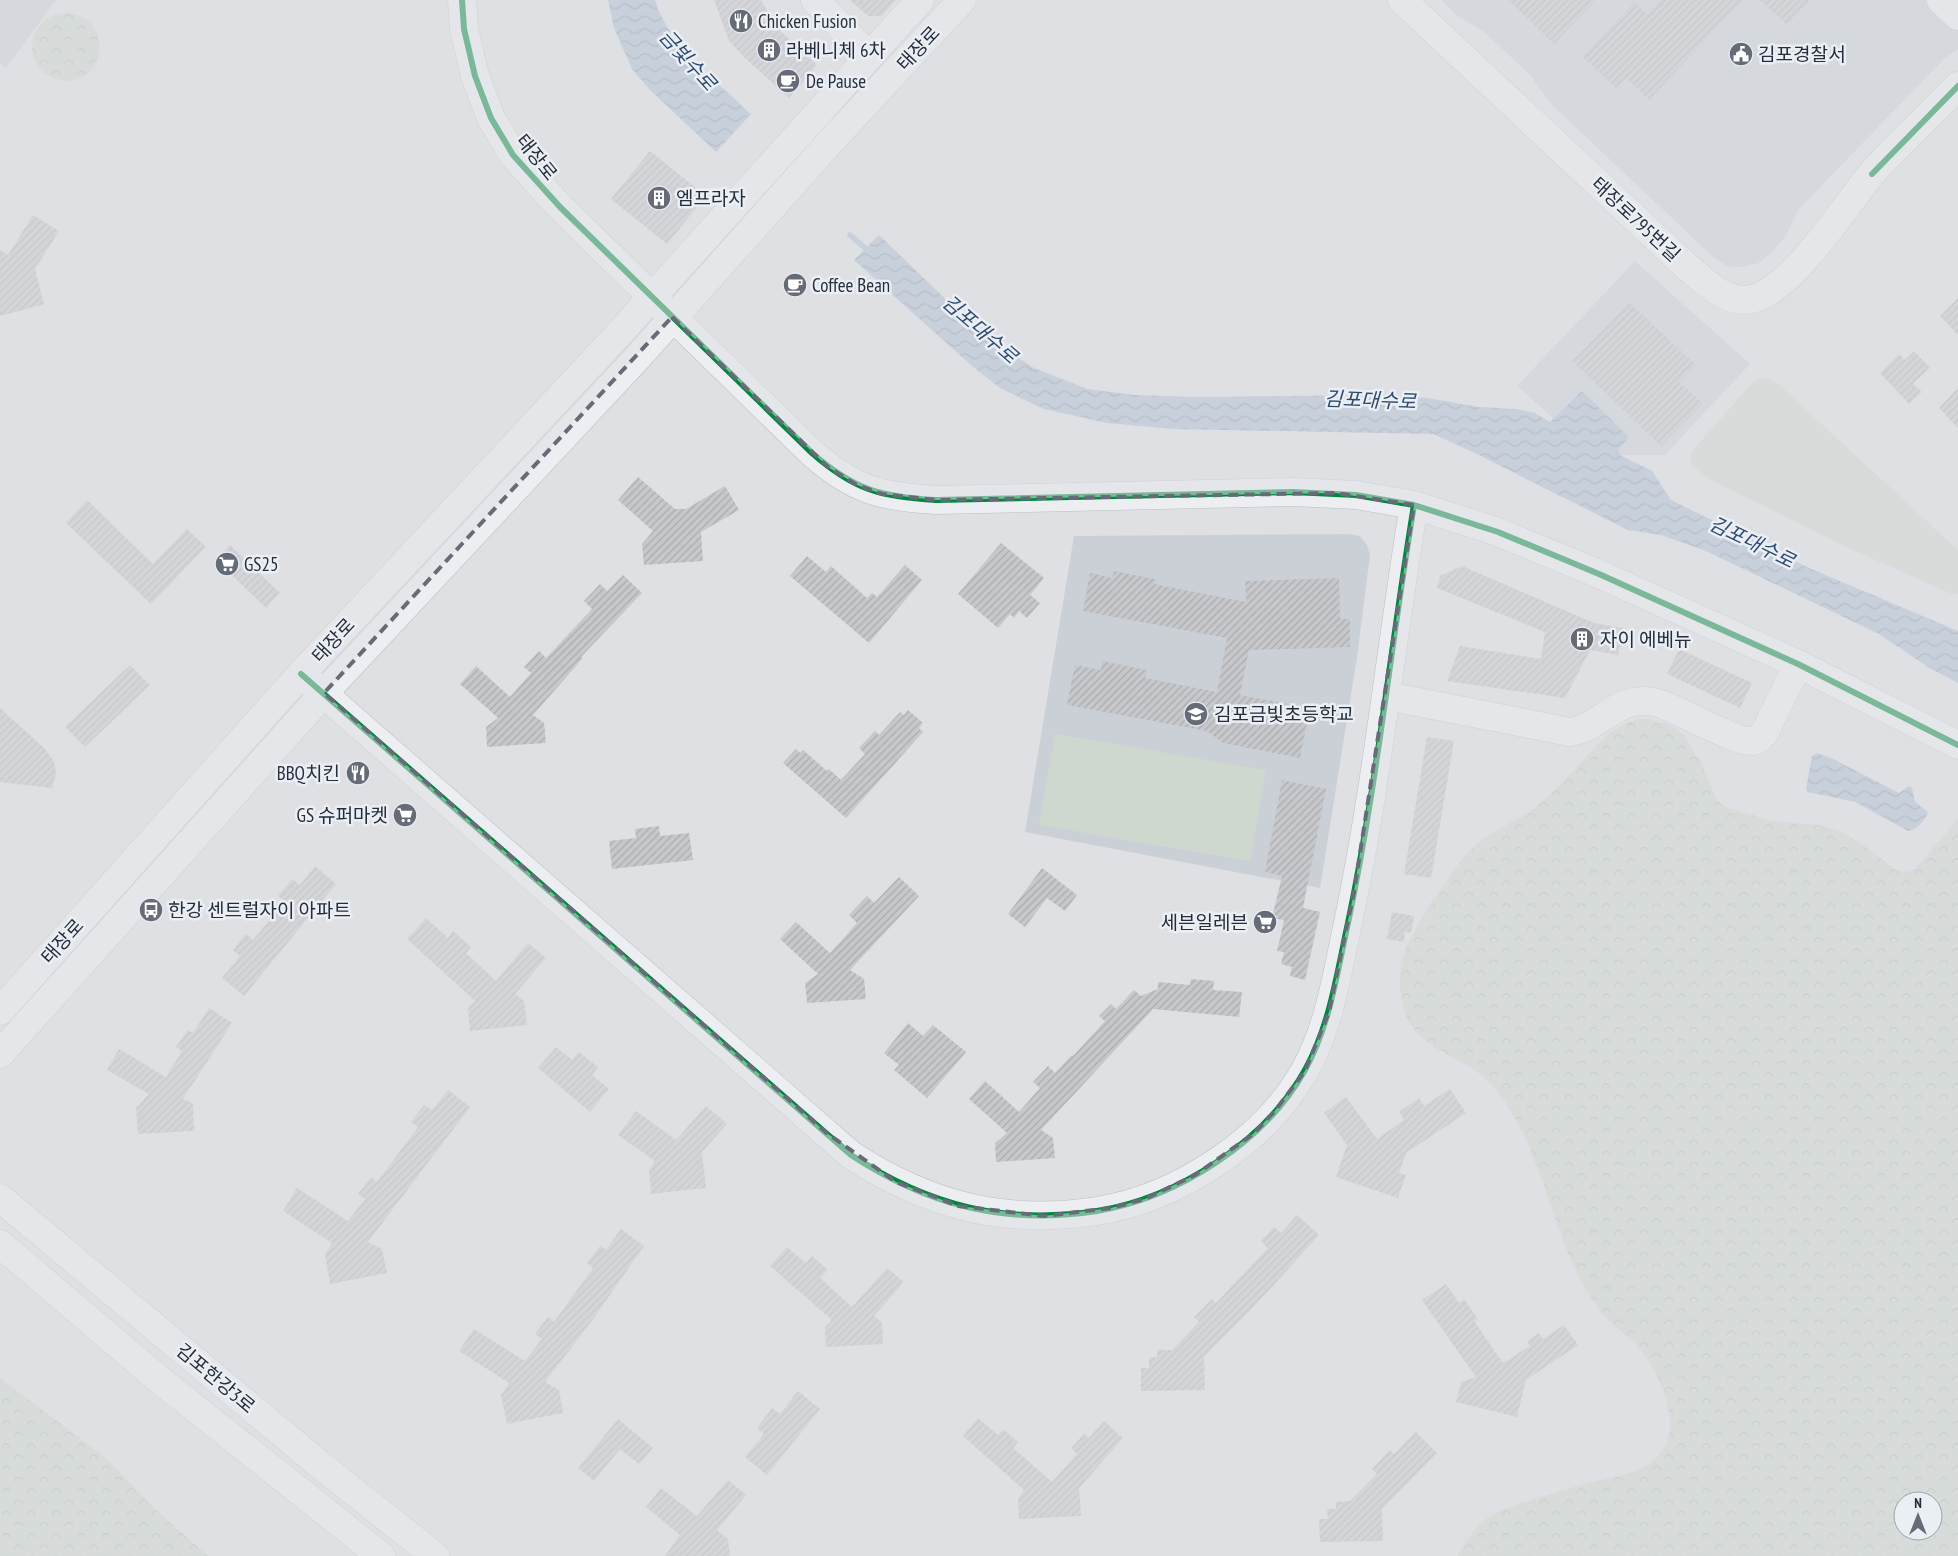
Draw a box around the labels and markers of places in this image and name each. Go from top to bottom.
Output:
restaurant icon: Chicken Fusion [728,8,754,34]
place label: Chicken Fusion [758,9,857,33]
building icon: 라베니체 6차 [756,37,782,63]
place label: 라베니체 6차 [786,38,886,62]
public building icon: 김포경찰서 [1728,41,1754,67]
place label: 김포경찰서 [1758,42,1845,66]
cafe icon: De Pause [775,68,801,94]
place label: De Pause [806,69,866,93]
building icon: 엠프라자 [646,185,672,211]
place label: 엠프라자 [676,186,746,210]
cafe icon: Coffee Bean [782,272,808,298]
place label: Coffee Bean [812,273,890,297]
supermarket icon: GS25 [214,551,240,577]
place label: GS25 [244,552,279,576]
building icon: 자이 에베뉴 [1569,626,1595,652]
place label: 자이 에베뉴 [1600,627,1691,651]
school or university icon: 김포금빛초등학교 [1183,701,1209,727]
place label: 김포금빛초등학교 [1214,702,1354,726]
restaurant icon: BBQ치킨 [345,760,371,786]
place label: BBQ치킨 [277,761,340,785]
supermarket icon: GS 슈퍼마켓 [392,802,418,828]
place label: GS 슈퍼마켓 [297,803,388,827]
bus stop icon: 한강 센트럴자이 아파트 [138,897,164,923]
place label: 한강 센트럴자이 아파트 [168,898,351,922]
supermarket icon: 세븐일레븐 [1252,909,1278,935]
place label: 세븐일레븐 [1161,910,1248,934]

